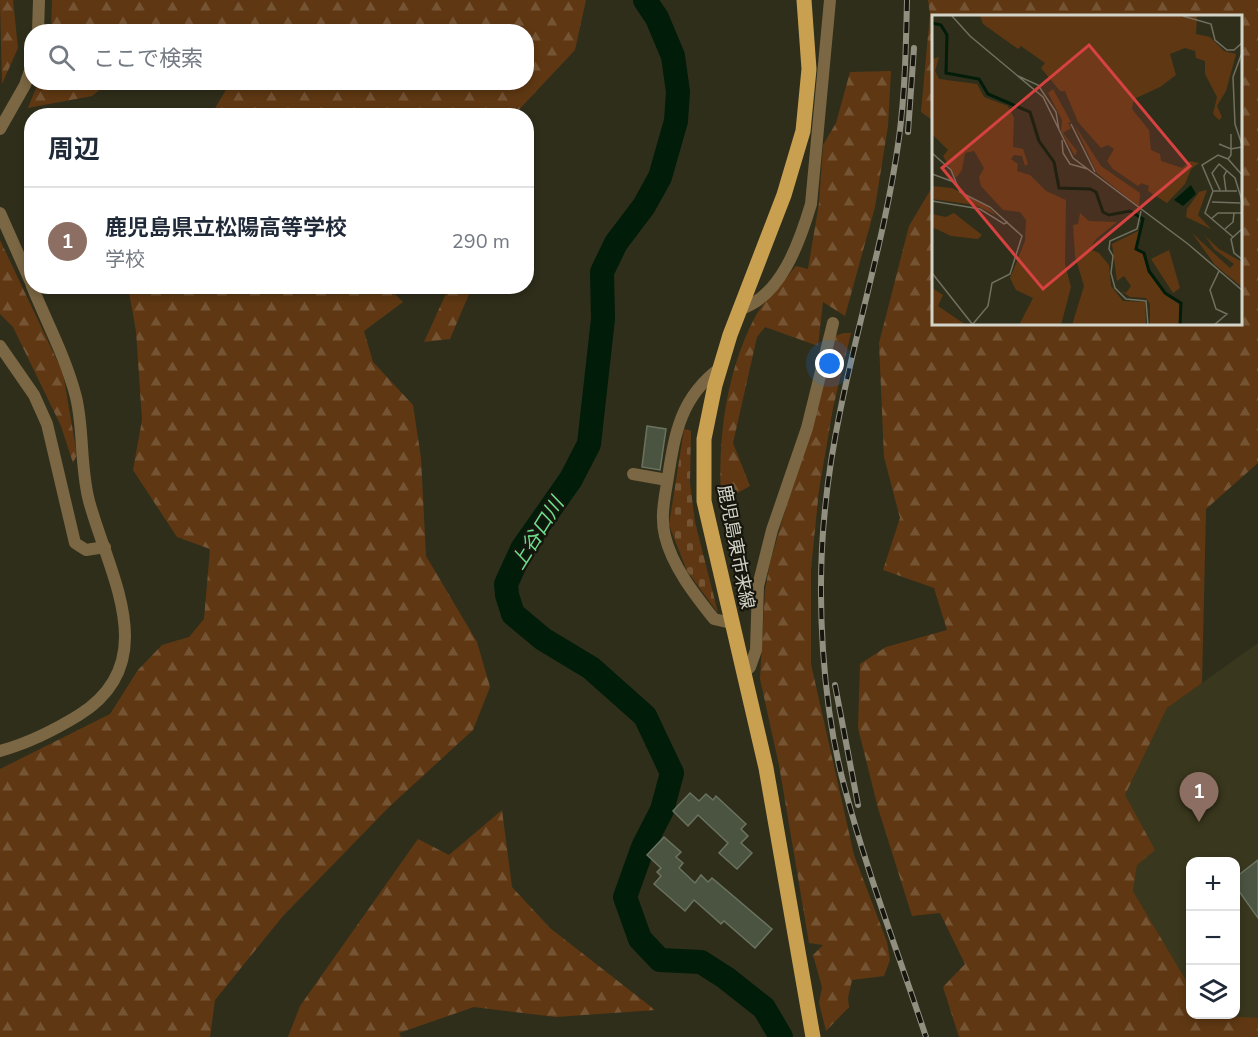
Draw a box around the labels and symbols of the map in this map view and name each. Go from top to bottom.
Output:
inset map [932,15,1243,326]
your location [815,349,844,378]
street label: 鹿児島東市来線 [712,483,760,611]
water label: 上谷口川 [505,490,571,574]
pin: 1 [1180,772,1218,822]

